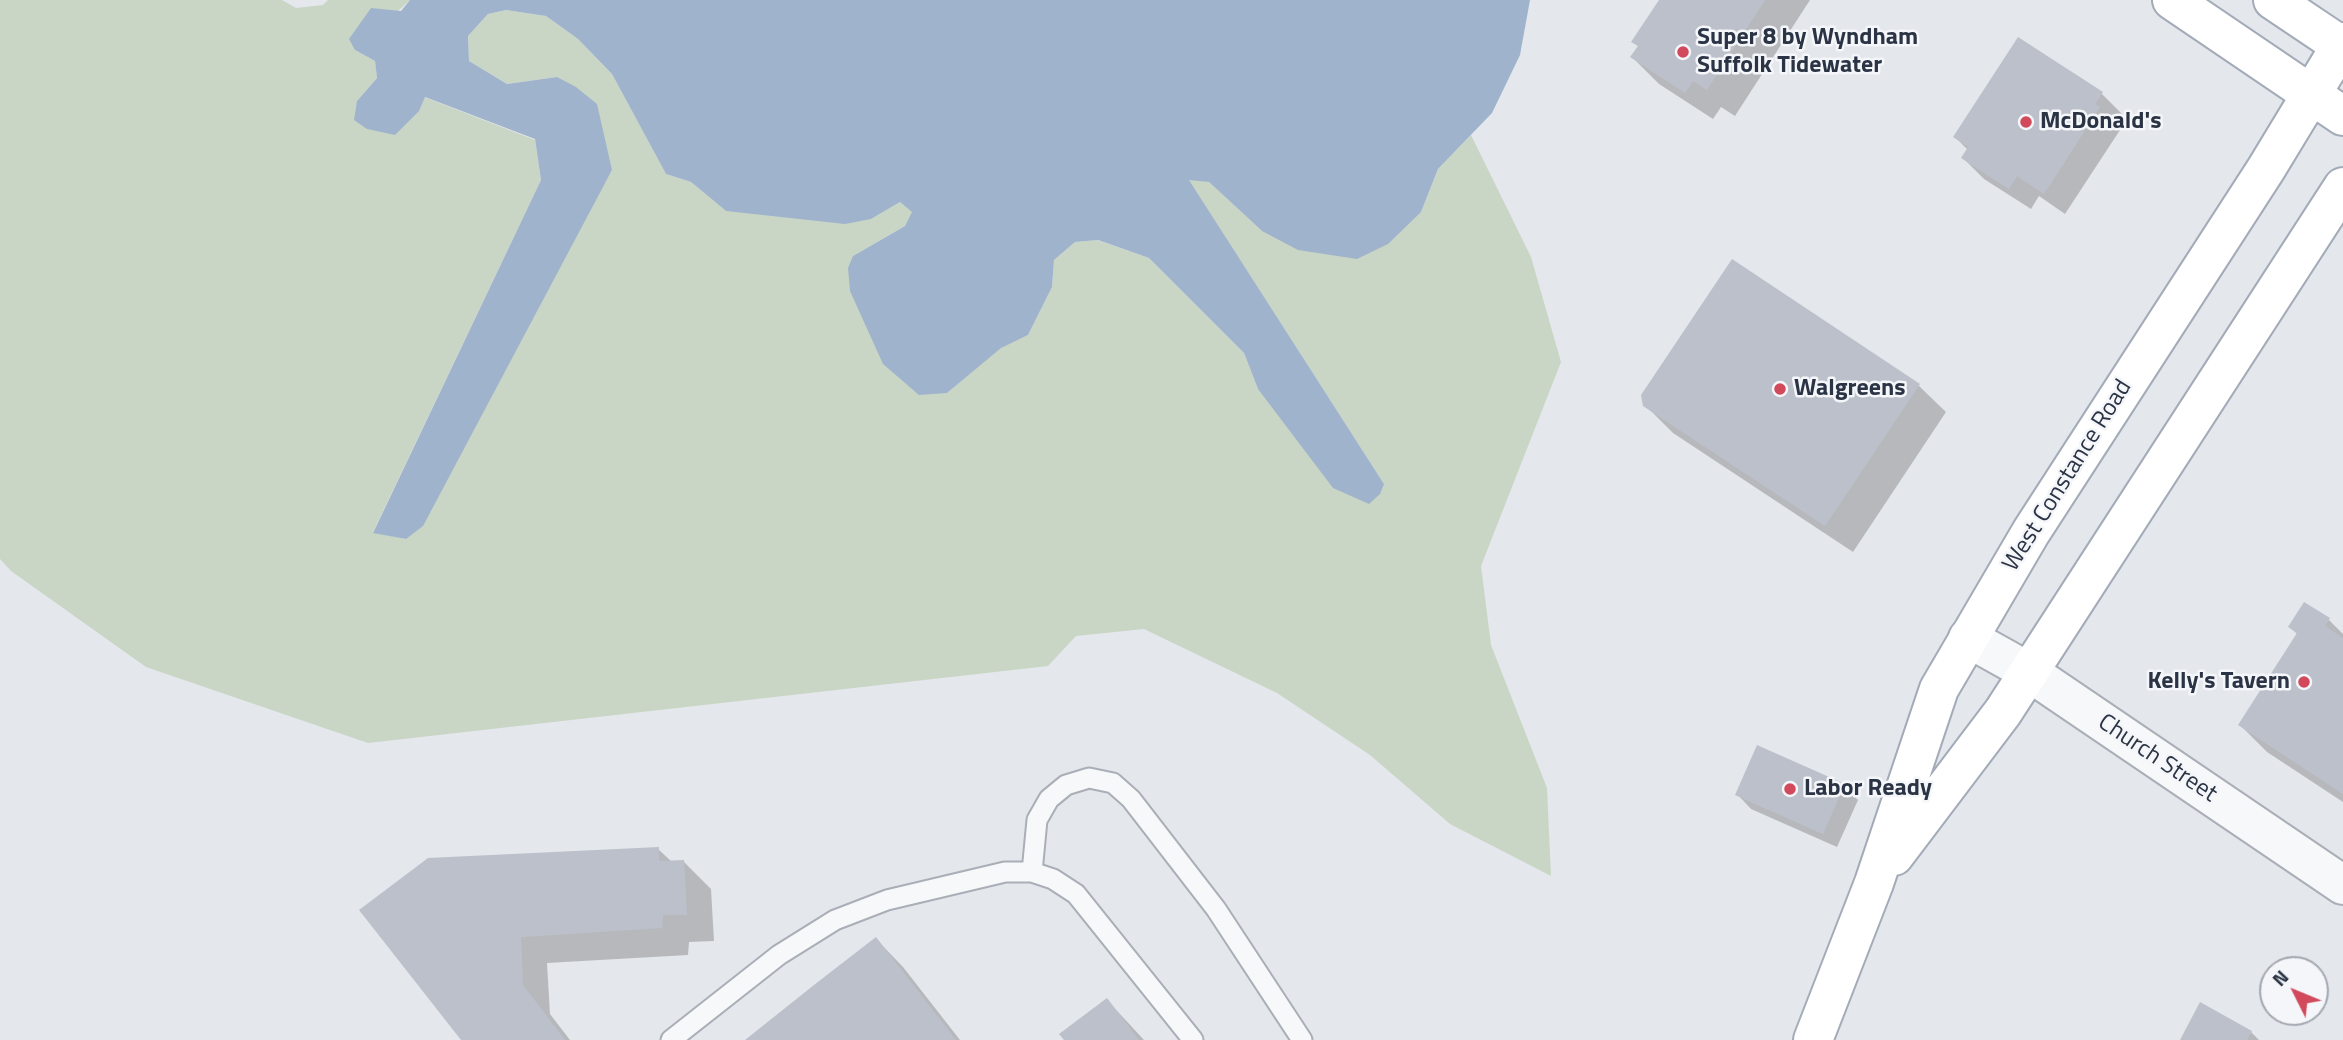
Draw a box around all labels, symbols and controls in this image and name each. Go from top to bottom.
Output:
place label: Super 8 by Wyndham Suffolk Tidewater [1697,24,1918,80]
marker: Super 8 by Wyndham Suffolk Tidewater [1675,44,1691,60]
place label: McDonald's [2040,108,2161,136]
marker: McDonald's [2018,114,2034,130]
place label: Walgreens [1794,375,1906,403]
street label: West Constance Road [1997,375,2139,577]
marker: Walgreens [1772,381,1788,397]
place label: Kelly's Tavern [2147,668,2290,696]
marker: Kelly's Tavern [2296,674,2312,690]
street label: Church Street [2092,709,2222,809]
place label: Labor Ready [1804,775,1932,803]
marker: Labor Ready [1782,781,1798,797]
north arrow [2259,956,2329,1026]
text: N [2265,963,2295,992]

